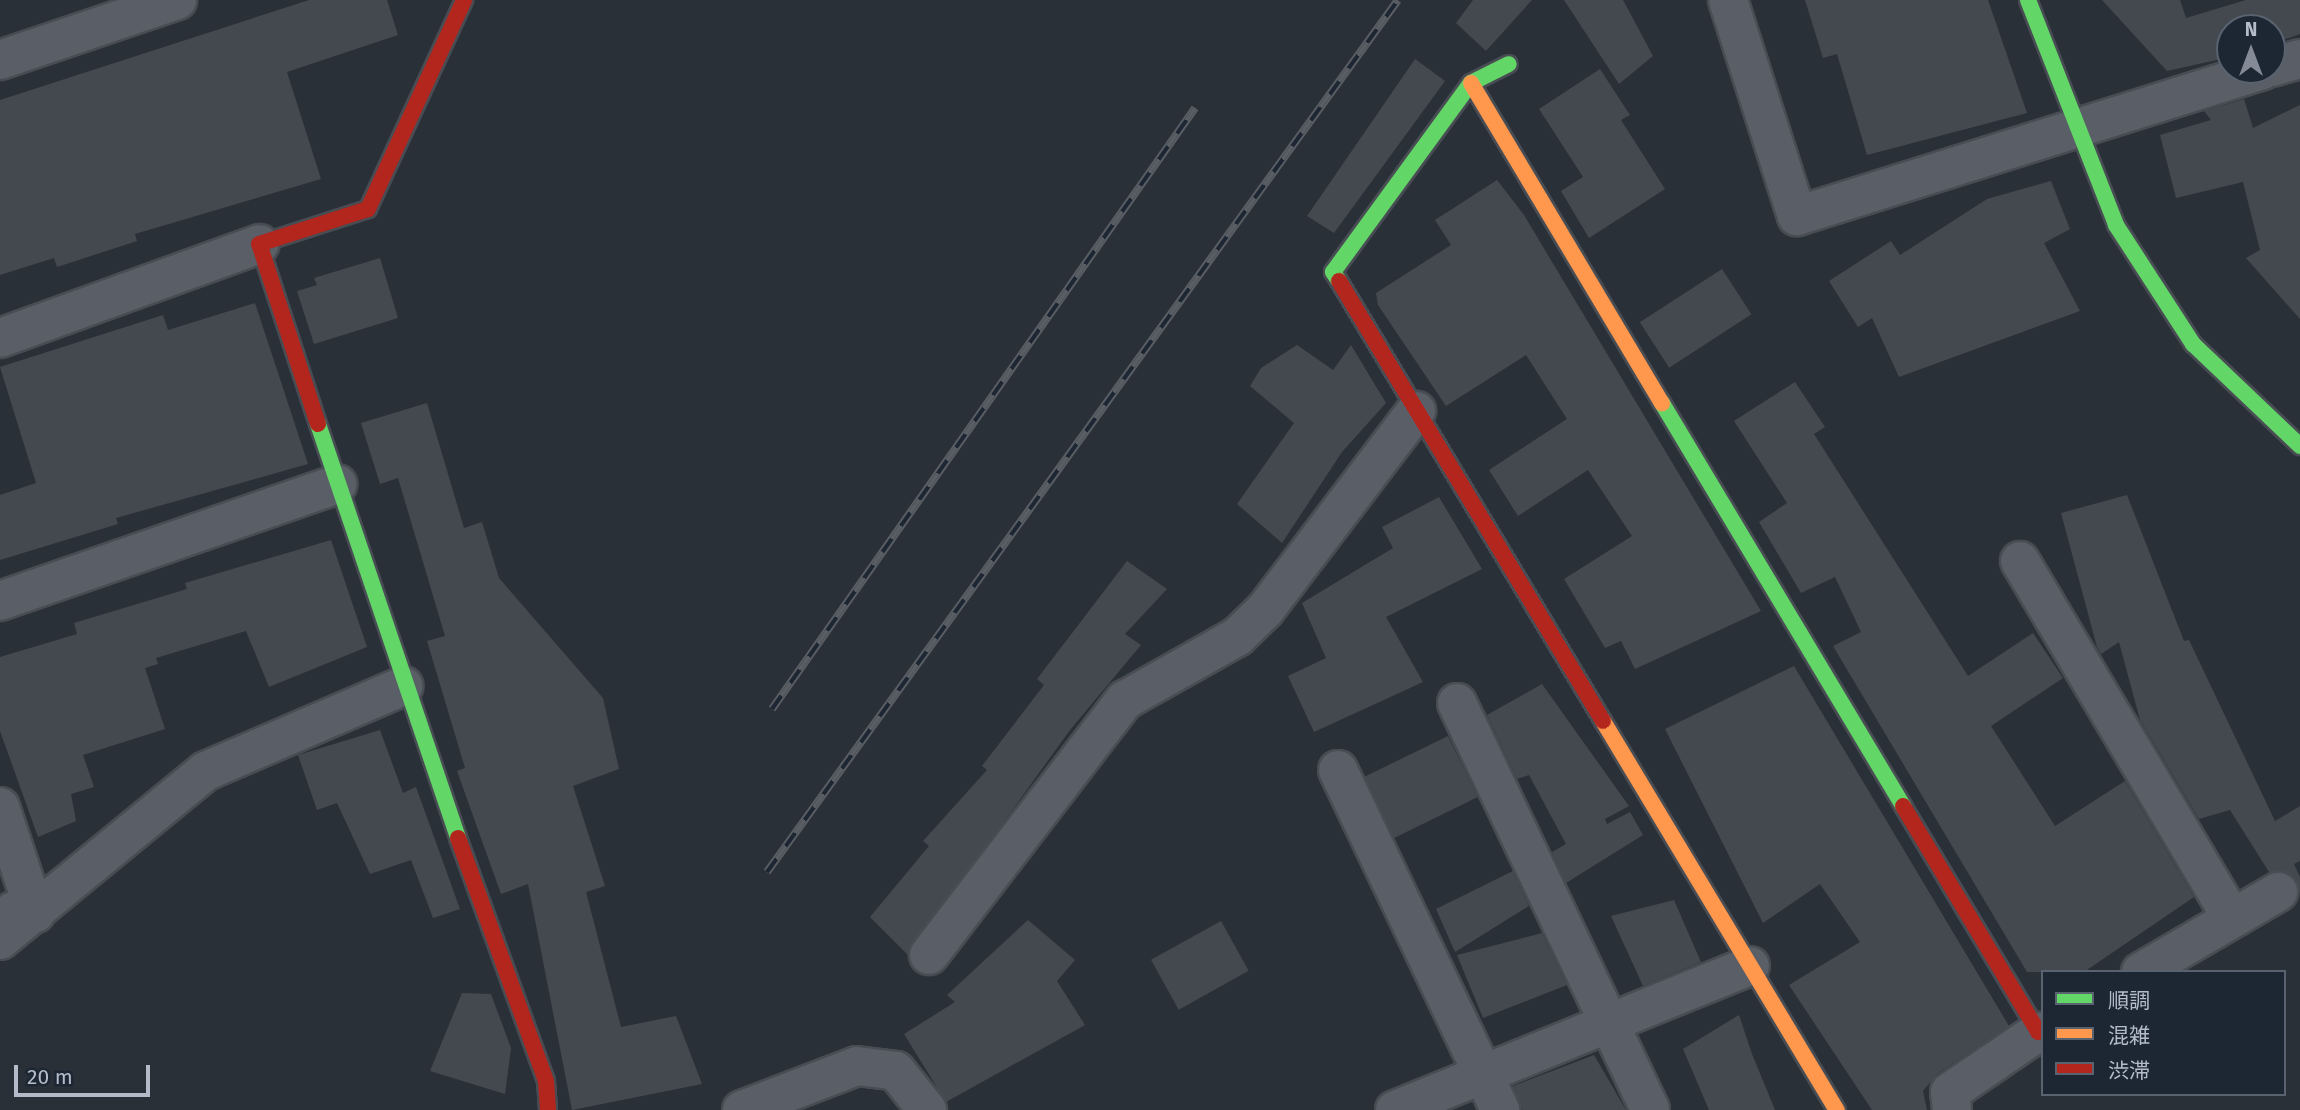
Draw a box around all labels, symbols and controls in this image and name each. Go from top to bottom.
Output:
north arrow [2216,14,2286,84]
text: N [2245,18,2257,41]
legend [2041,970,2286,1096]
text: 順調 [2108,988,2150,1014]
text: 混雑 [2108,1023,2150,1049]
scale bar [18,1050,154,1094]
text: 渋滞 [2108,1058,2150,1084]
text: 20 m [27,1064,73,1090]

